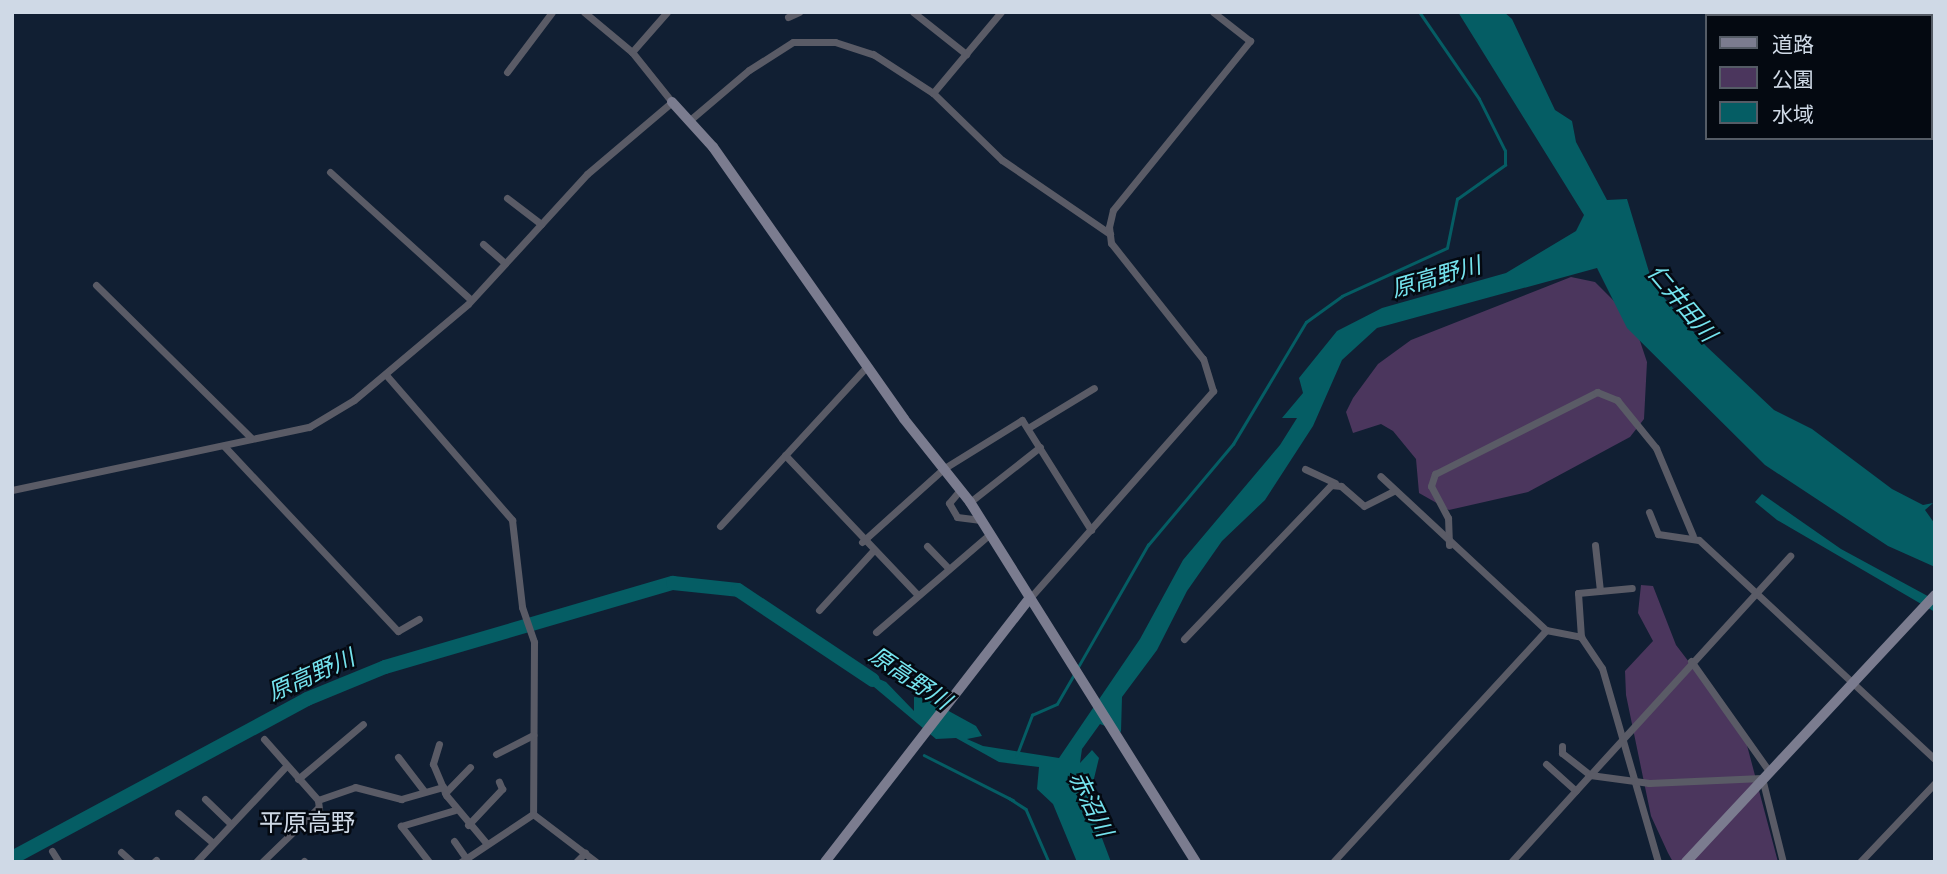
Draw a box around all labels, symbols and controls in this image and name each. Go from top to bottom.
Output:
legend [1706,14,1933,140]
text: 道路 [1772,33,1814,57]
text: 公園 [1772,68,1814,92]
text: 水域 [1772,103,1814,127]
water label: 原高野川 [1388,251,1484,303]
water label: 仁井田川 [1642,259,1722,347]
water label: 原高野川 [864,641,956,715]
water label: 原高野川 [263,644,359,706]
water label: 赤沼川 [1063,767,1119,841]
district label: 平原高野 [259,810,355,838]

